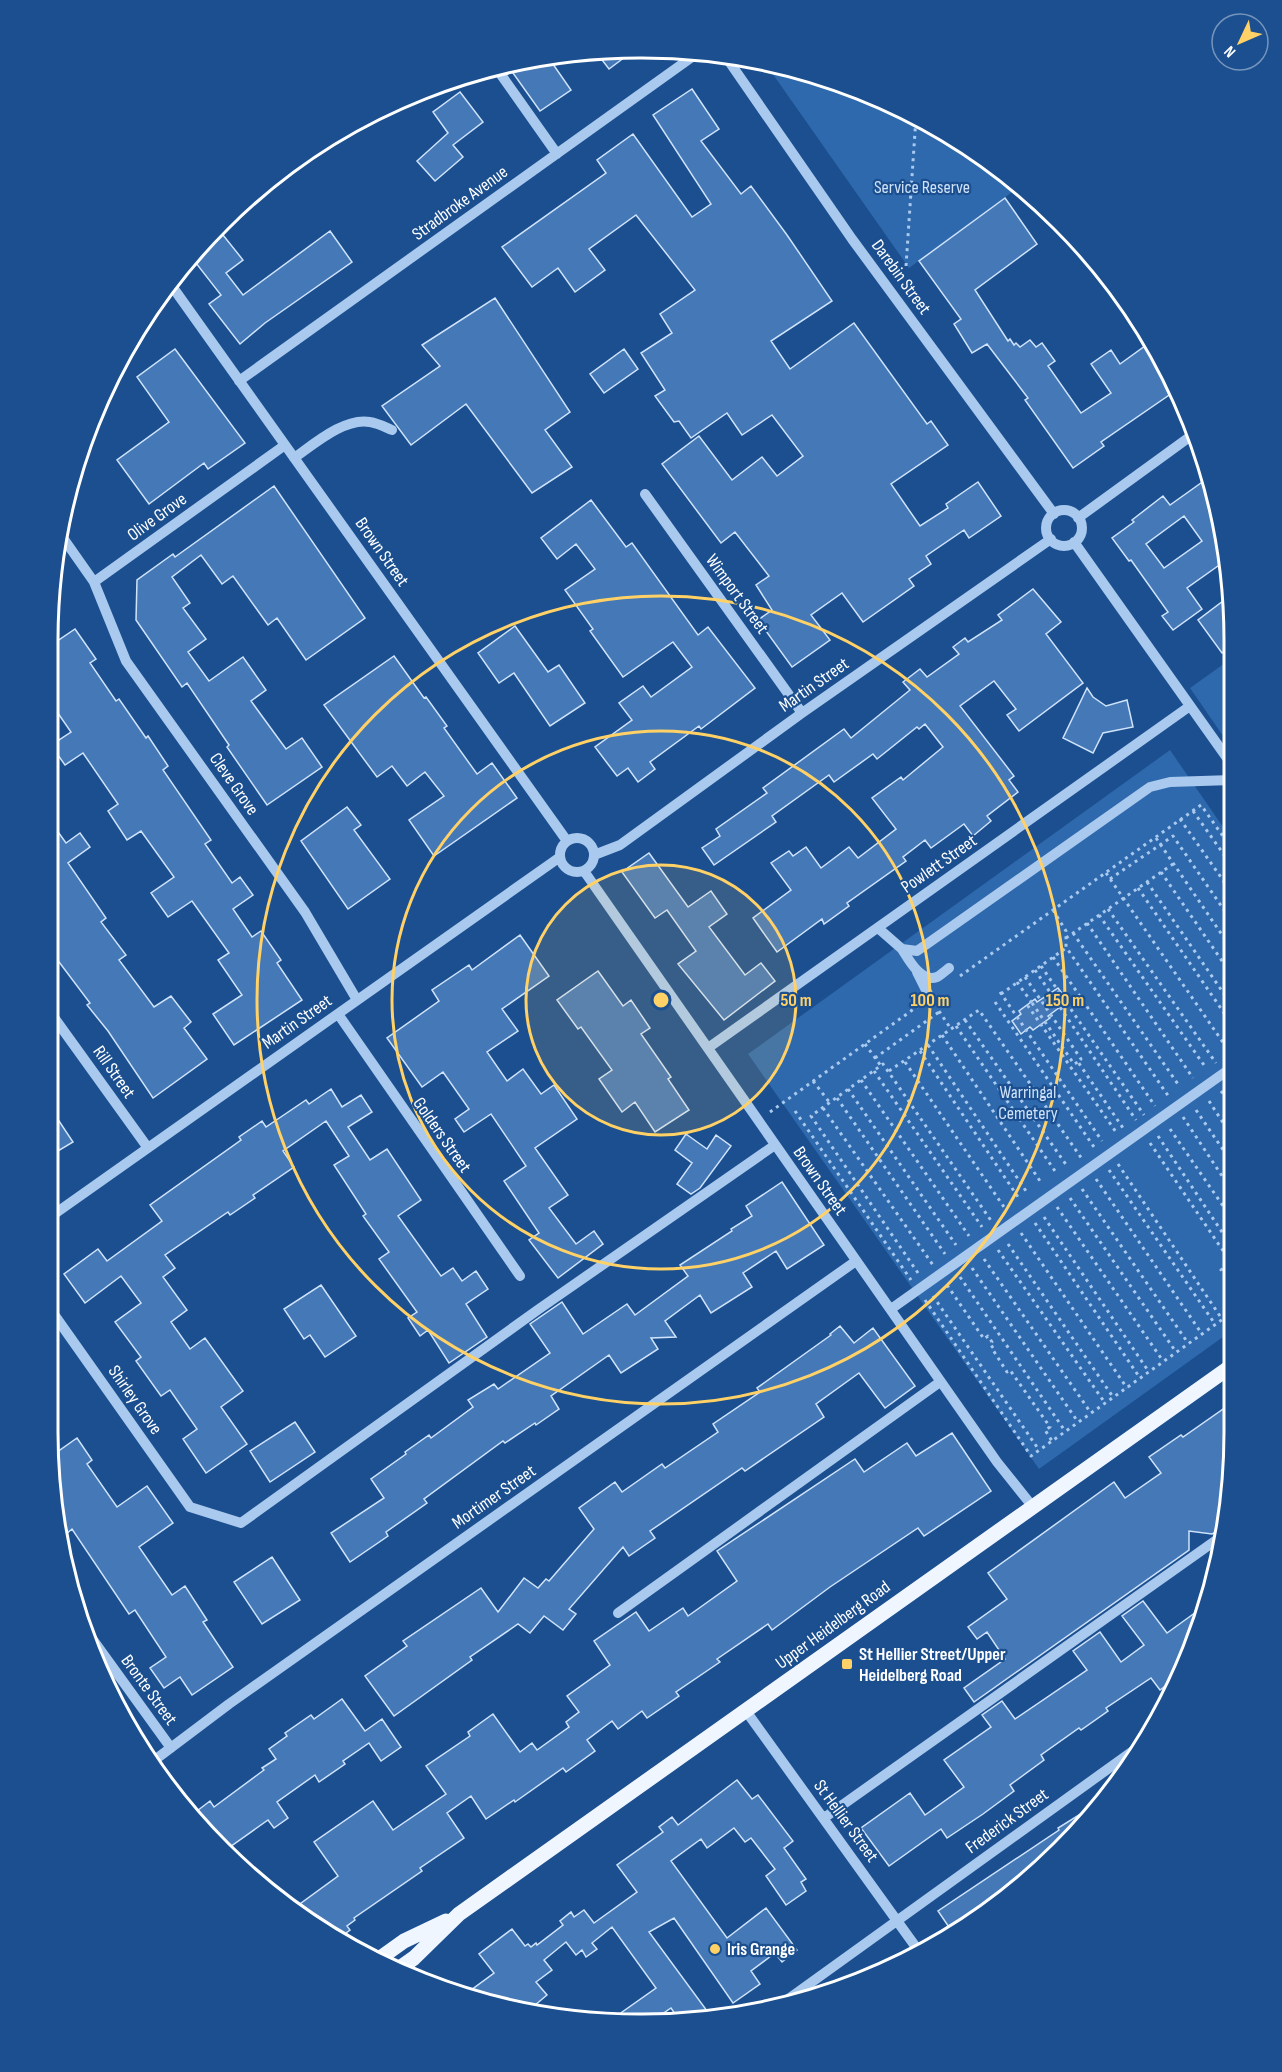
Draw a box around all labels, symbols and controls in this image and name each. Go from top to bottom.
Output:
north arrow [1210,12,1270,72]
text: N [1220,42,1240,61]
street label: Stradbroke Avenue [408,161,512,245]
park label: Service Reserve [874,177,970,198]
street label: Darebin Street [867,236,935,319]
street label: Olive Grove [123,488,191,546]
street label: Brown Street [351,514,414,591]
street label: Wimport Street [701,550,773,638]
street label: Martin Street [775,653,853,717]
street label: Cleve Grove [205,749,263,819]
street label: Powlett Street [897,830,981,898]
street label: Martin Street [258,990,336,1054]
centre of rings [651,990,671,1010]
text: 50 m [780,990,812,1011]
text: 100 m [911,990,950,1011]
text: 150 m [1046,990,1084,1011]
street label: Rill Street [88,1042,140,1103]
park label: Warringal Cemetery [998,1082,1058,1124]
street label: Golders Street [409,1093,476,1177]
street label: Brown Street [789,1143,852,1220]
street label: Shirley Grove [104,1361,166,1439]
street label: Mortimer Street [448,1460,540,1533]
street label: Upper Heidelberg Road [772,1576,894,1674]
place label: St Hellier Street/Upper Heidelberg Road [859,1644,1006,1686]
street label: Bronte Street [117,1651,182,1730]
marker: St Hellier Street/Upper Heidelberg Road [840,1657,854,1671]
street label: St Hellier Street [809,1776,883,1866]
street label: Frederick Street [962,1784,1053,1858]
place label: Iris Grange [727,1939,795,1960]
marker: Iris Grange [708,1942,722,1956]

